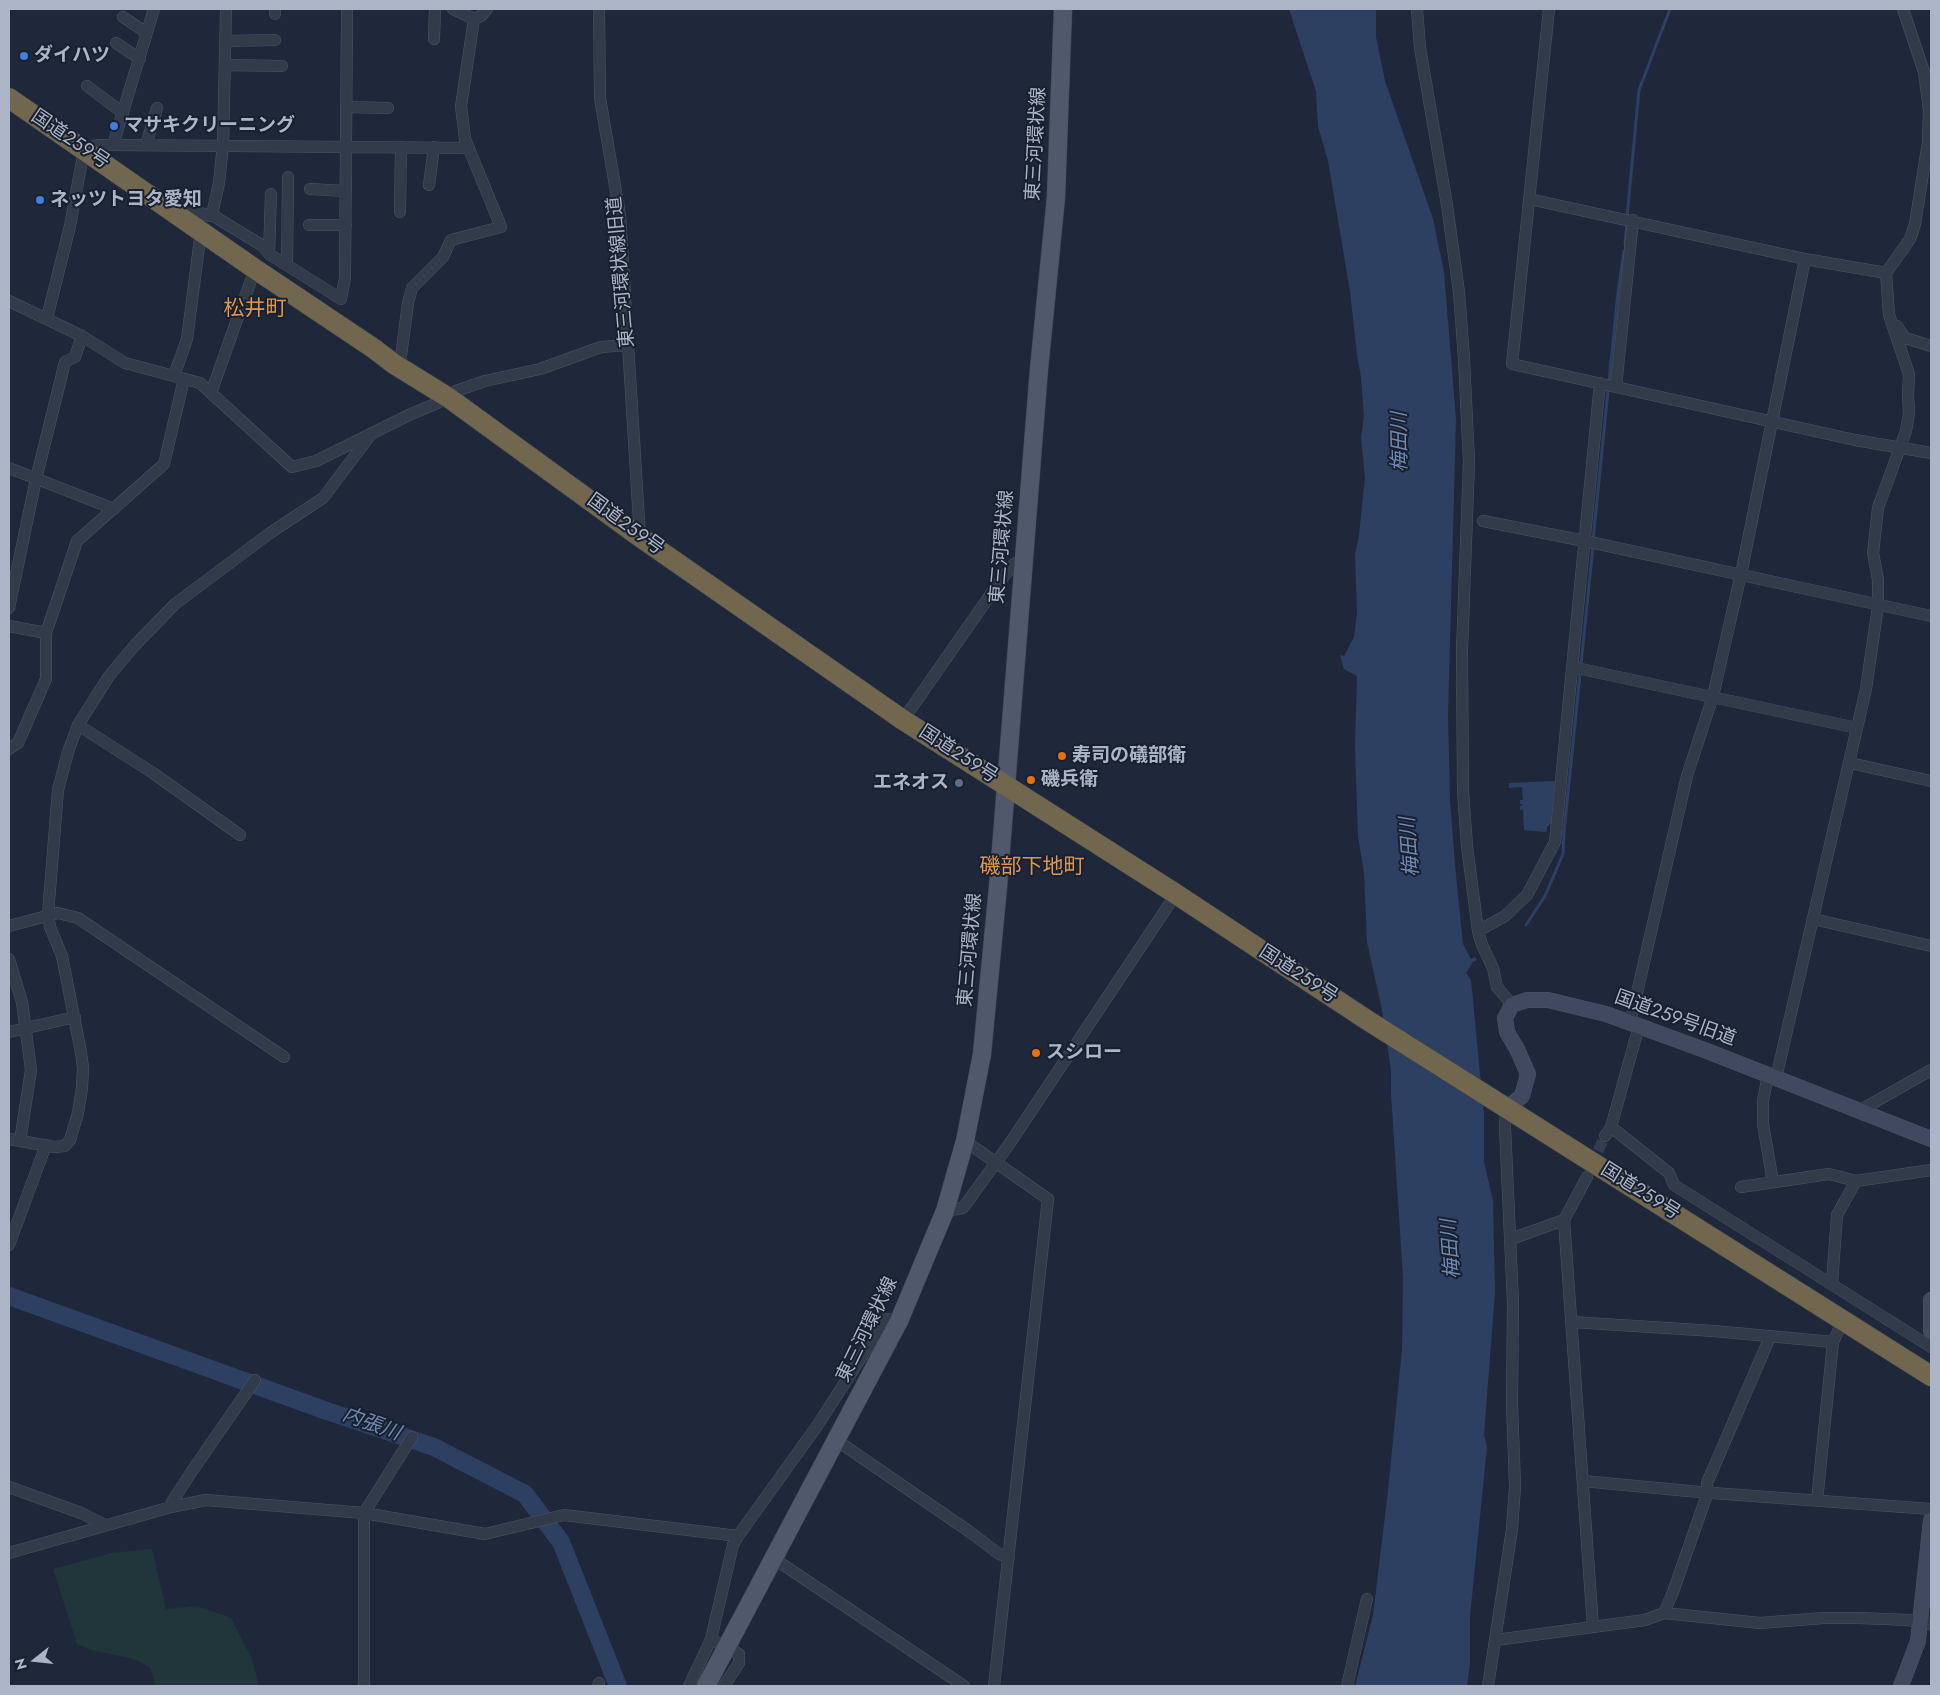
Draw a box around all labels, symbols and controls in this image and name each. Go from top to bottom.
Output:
place label: ダイハツ [34,45,110,67]
marker: ダイハツ [18,50,30,62]
street label: 東三河環状線 [1023,86,1051,202]
street label: 国道259号 [27,106,113,174]
place label: マサキクリーニング [124,115,295,137]
marker: マサキクリーニング [108,120,120,132]
place label: ネッツトヨタ愛知 [50,189,202,211]
marker: ネッツトヨタ愛知 [34,194,46,206]
street label: 東三河環状線旧道 [604,195,640,349]
district label: 松井町 [224,297,286,323]
water label: 梅田川 [1388,412,1414,472]
street label: 国道259号 [582,489,668,561]
street label: 東三河環状線 [987,489,1019,605]
street label: 国道259号 [914,721,1002,789]
place label: 寿司の礒部衛 [1072,745,1186,767]
marker: 寿司の礒部衛 [1056,750,1068,762]
place label: 磯兵衛 [1041,769,1098,791]
place label: エネオス [873,772,949,794]
marker: 磯兵衛 [1025,774,1037,786]
marker: エネオス [953,777,965,789]
water label: 梅田川 [1397,816,1425,878]
district label: 磯部下地町 [980,855,1084,881]
street label: 東三河環状線 [955,892,987,1008]
street label: 国道259号 [1254,941,1342,1009]
street label: 国道259号旧道 [1611,986,1739,1052]
place label: スシロー [1046,1042,1122,1064]
marker: スシロー [1030,1047,1042,1059]
street label: 国道259号 [1596,1159,1684,1225]
water label: 梅田川 [1438,1218,1466,1280]
street label: 東三河環状線 [833,1274,903,1386]
water label: 内張川 [339,1403,403,1447]
north arrow [10,1635,60,1685]
text: N [9,1656,32,1672]

